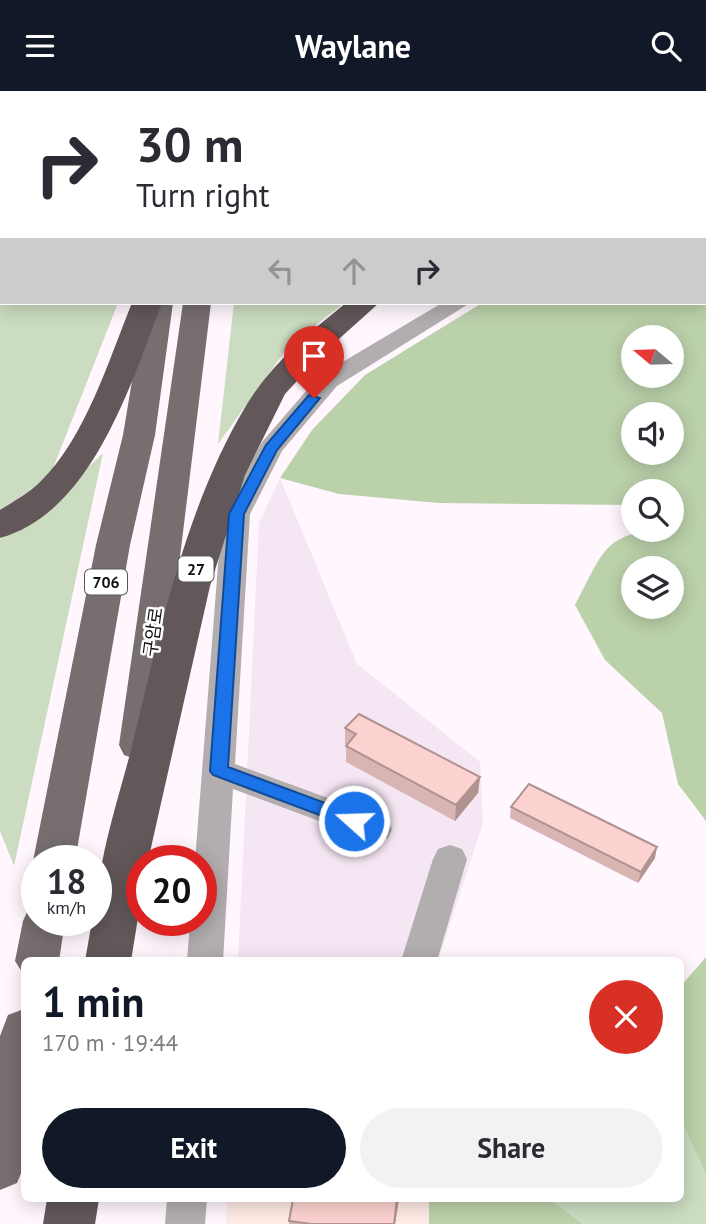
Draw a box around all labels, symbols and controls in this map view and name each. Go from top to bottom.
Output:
text: Waylane [295,25,411,67]
icon: menu [21,27,59,65]
icon: search [647,27,685,65]
text: 30 m [136,112,243,176]
icon: right [21,119,112,210]
text: Turn right [136,174,270,216]
icon: left [262,252,300,290]
icon: ahead [335,252,373,290]
icon: right [408,252,446,290]
north arrow [621,325,684,389]
map controls [621,325,684,619]
pin [284,326,344,398]
icon: arrive [295,337,333,375]
button: sound [621,402,684,465]
button: search [621,479,684,542]
button: layers [621,556,684,619]
road number: 27 [178,557,214,582]
road number: 706 [85,569,127,595]
street label: 구암로 [138,606,168,658]
position arrow [317,784,391,858]
speed limit sign: 20 [126,845,217,936]
text: 18 [47,858,86,904]
text: km/h [47,896,86,919]
text: 1 min [42,974,144,1029]
button: close [589,980,663,1054]
text: 170 m · 19:44 [42,1028,178,1057]
button: Exit [42,1108,346,1188]
button: Share [360,1108,663,1188]

